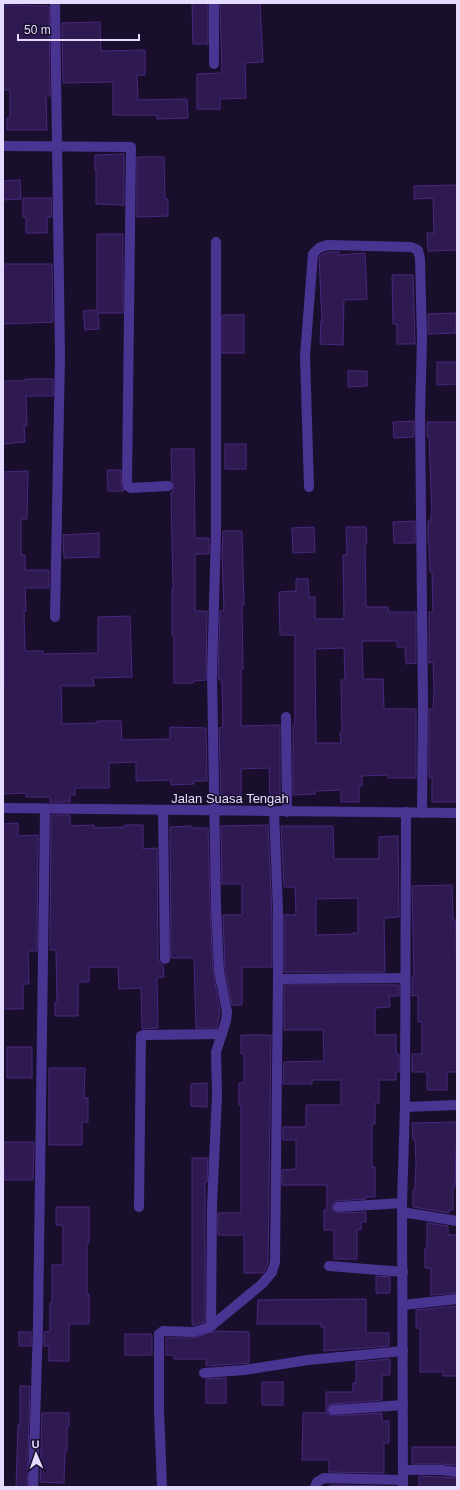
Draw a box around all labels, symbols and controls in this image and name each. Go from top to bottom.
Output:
scale bar [18,16,139,42]
text: 50 m [24,23,51,37]
street label: Jalan Suasa Tengah [171,791,289,806]
north arrow [16,1434,56,1474]
text: U [31,1438,40,1450]

